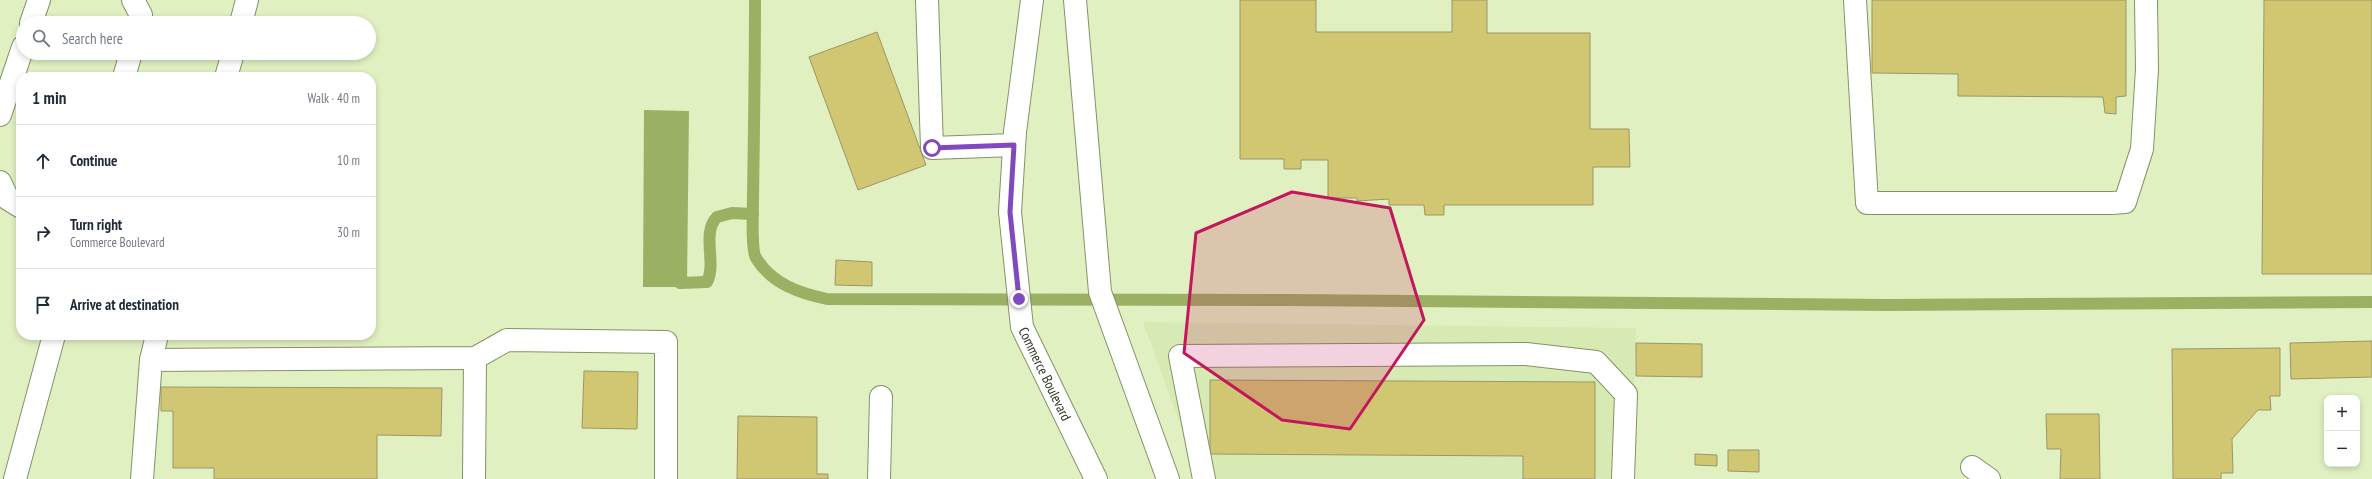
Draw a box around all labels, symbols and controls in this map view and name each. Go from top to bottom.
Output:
search box [16,16,376,60]
icon: search [30,27,52,49]
text: Search here [62,29,123,48]
text: 1 min [32,87,66,109]
text: Walk · 40 m [308,90,360,107]
route start [923,139,941,157]
icon: ahead [32,150,54,172]
text: Continue [70,151,117,170]
text: 10 m [337,152,360,169]
text: Turn right [70,215,122,234]
icon: right [32,222,54,244]
text: 30 m [337,224,360,241]
text: Commerce Boulevard [70,234,165,251]
route end [1010,290,1028,308]
icon: arrive [32,294,54,316]
text: Arrive at destination [70,295,179,314]
street label: Commerce Boulevard [1014,324,1075,424]
map controls [2324,395,2360,467]
button: + [2324,395,2360,431]
button: − [2324,431,2360,467]

